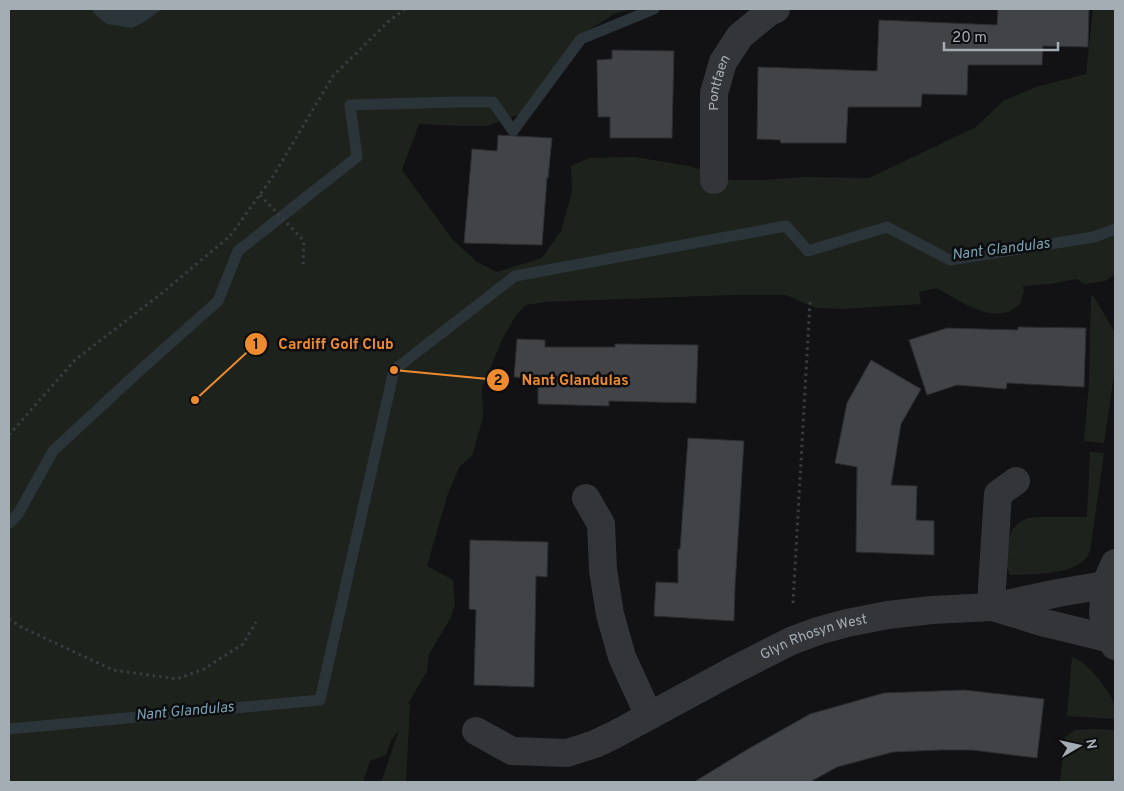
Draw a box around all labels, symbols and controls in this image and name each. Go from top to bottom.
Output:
scale bar [944,20,1058,52]
text: 20 m [952,29,987,48]
street label: Pontfaen [706,51,734,111]
water label: Nant Glandulas [951,235,1051,265]
callout: Cardiff Golf Club [244,329,404,359]
text: 1 [253,336,259,355]
text: Cardiff Golf Club [278,336,394,355]
callout: Nant Glandulas [486,365,638,395]
text: 2 [493,372,503,391]
text: Nant Glandulas [521,372,629,391]
street label: Glyn Rhosyn West [757,611,869,664]
water label: Nant Glandulas [135,698,235,726]
north arrow [1054,721,1104,771]
text: N [1081,738,1100,751]

